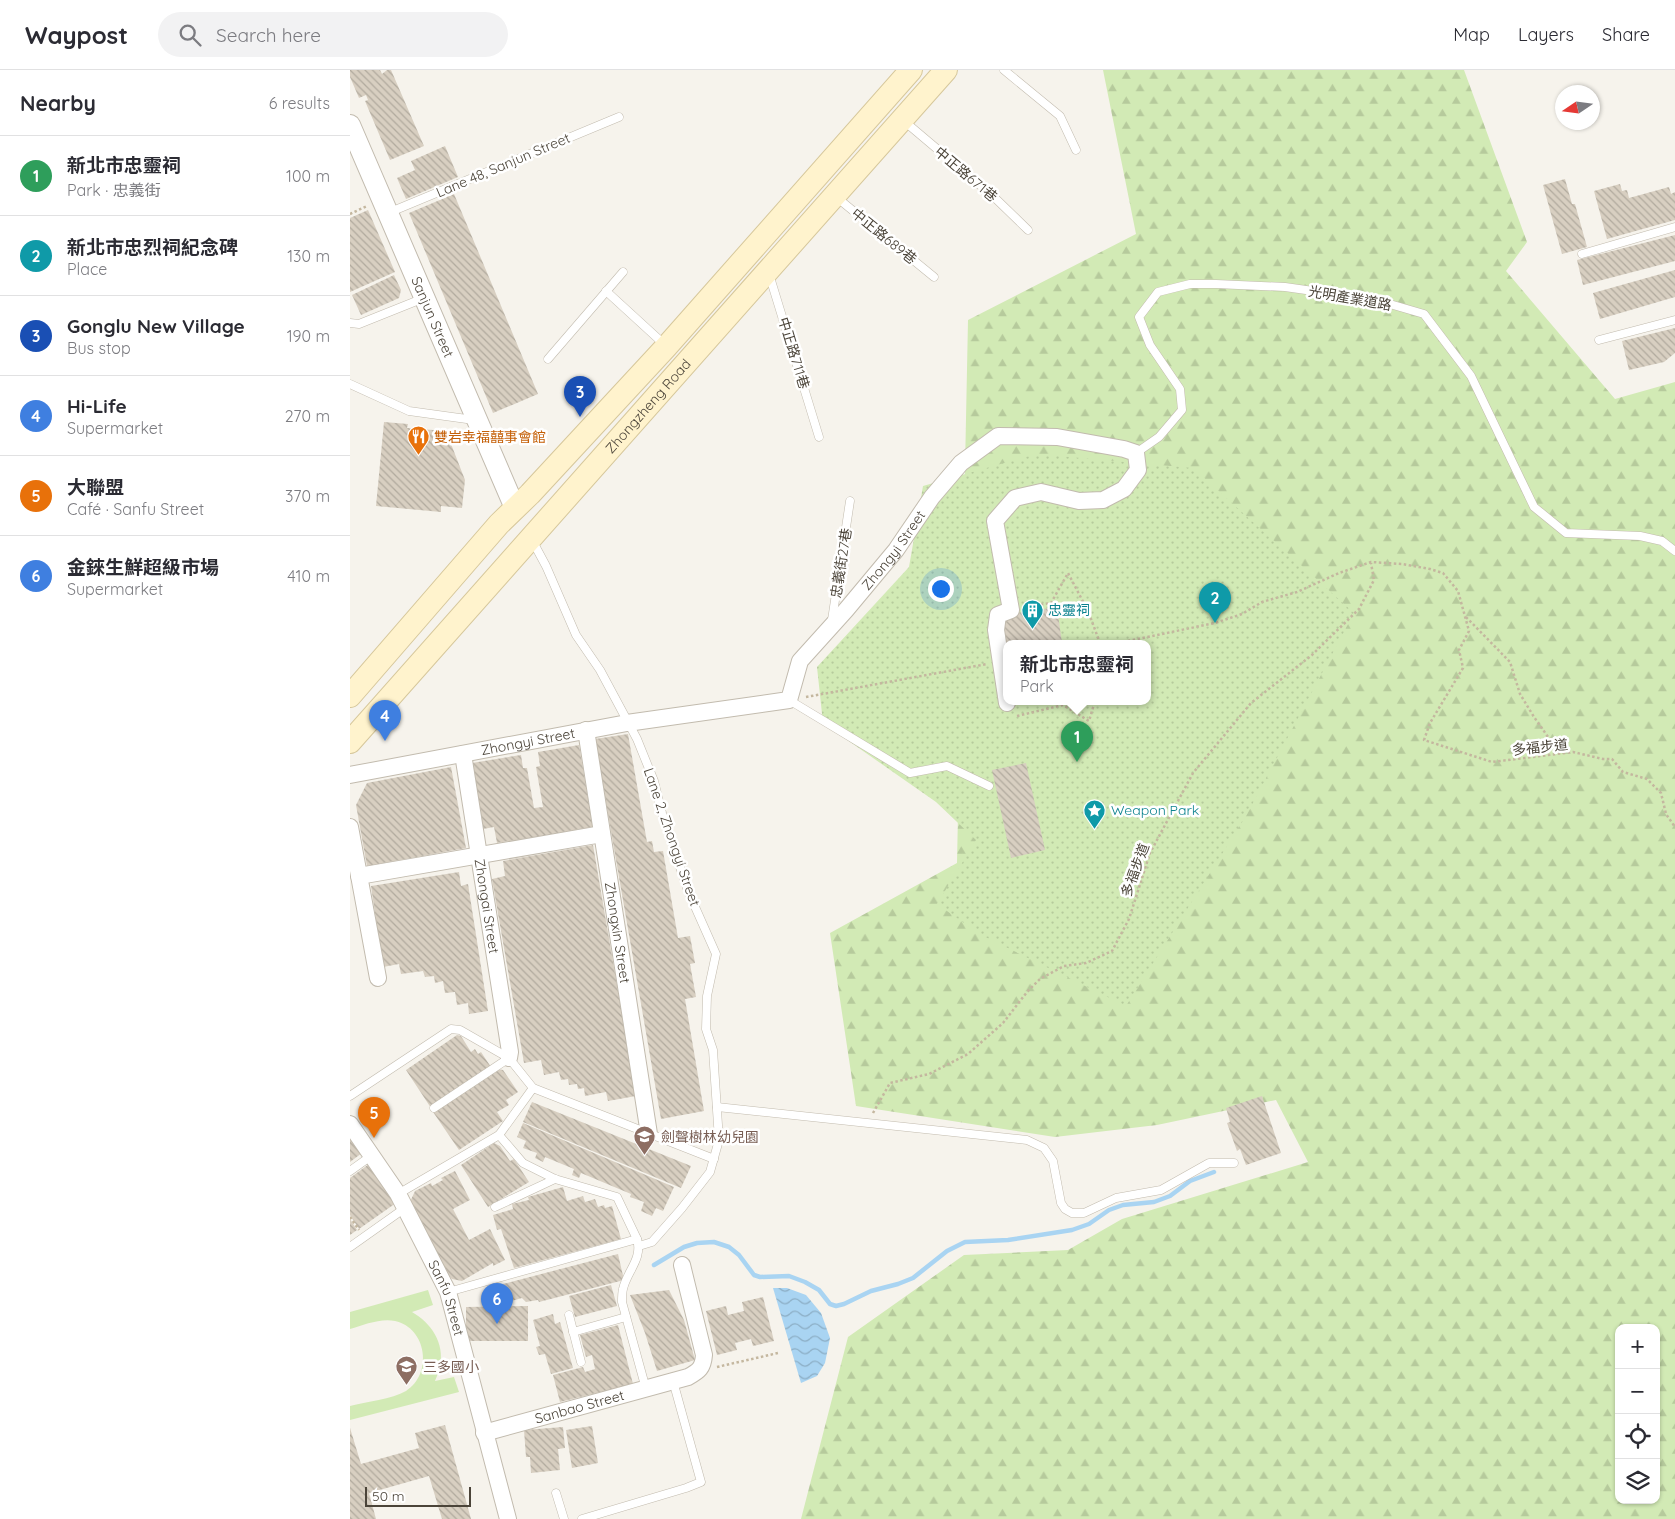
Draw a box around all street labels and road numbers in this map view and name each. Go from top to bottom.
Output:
street label: Lane 48, Sanjun Street [433,129,573,201]
street label: 中正路671巷 [931,142,1001,206]
street label: 中正路689巷 [848,204,920,268]
street label: Sanjun Street [407,274,458,360]
street label: 光明產業道路 [1307,282,1393,314]
street label: 中正路711巷 [775,315,813,391]
street label: Zhongzheng Road [601,355,695,457]
street label: Zhongyi Street [857,507,929,594]
street label: 忠義街27巷 [827,527,855,599]
street label: Zhongyi Street [479,724,577,759]
street label: 多福步道 [1511,735,1569,759]
street label: Lane 2, Zhongyi Street [640,765,704,909]
street label: 多福步道 [1117,841,1153,899]
street label: Zhongai Street [471,857,503,955]
street label: Zhongxin Street [601,881,634,985]
street label: Sanfu Street [424,1257,468,1338]
street label: Sanbao Street [533,1386,626,1428]

